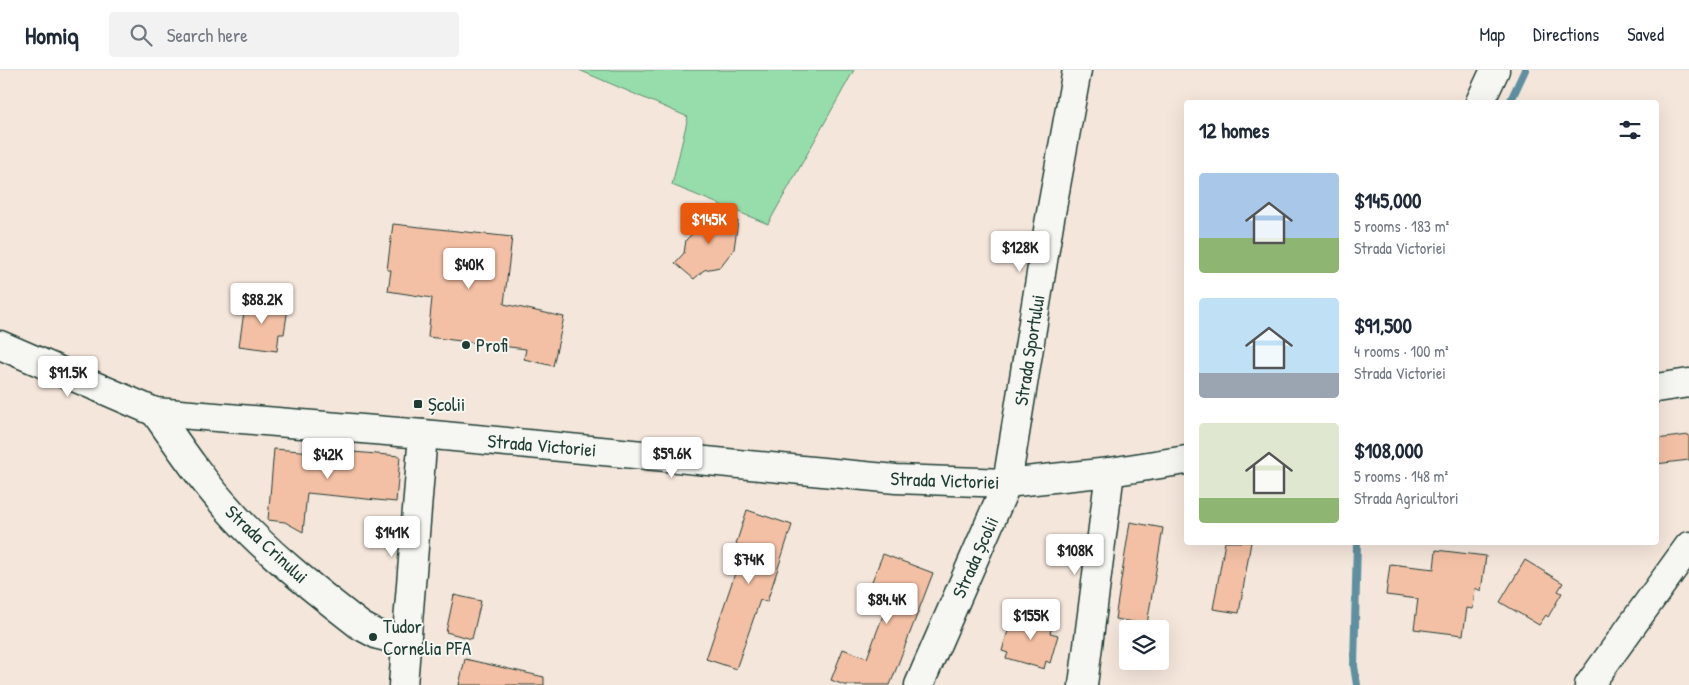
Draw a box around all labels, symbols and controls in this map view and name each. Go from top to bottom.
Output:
search box [109,12,459,57]
text: Homiq [25,19,79,51]
icon: search [127,21,155,49]
text: Search here [167,22,248,48]
text: Map [1480,22,1505,47]
text: Directions [1533,22,1599,47]
text: Saved [1627,22,1664,47]
text: 12 homes [1199,116,1269,145]
icon: filters [1616,116,1644,144]
text: $145,000 [1354,186,1422,215]
icon: home [1239,193,1299,253]
pin: $145K [674,202,744,245]
text: $145K [691,208,727,230]
text: 5 rooms · 183 m² [1354,215,1449,237]
pin: $128K [985,230,1055,273]
text: $128K [1002,236,1038,258]
text: Strada Victoriei [1354,237,1446,259]
pin: $40K [439,248,499,290]
text: $40K [454,253,484,275]
pin: $88.2K [221,282,303,325]
text: $88.2K [241,288,283,310]
street label: Strada Sportului [1007,293,1051,407]
text: $91,500 [1354,311,1412,340]
icon: home [1239,318,1299,378]
place label: Profi [476,332,508,358]
marker: Profi [460,339,472,351]
text: 4 rooms · 100 m² [1354,340,1449,362]
pin: $91.5K [27,356,109,398]
text: $91.5K [49,361,87,383]
text: Strada Victoriei [1354,362,1446,384]
place label: Școlii [428,391,465,417]
marker: Școlii [412,398,424,410]
street label: Strada Victoriei [487,427,597,463]
pin: $59.6K [631,436,713,479]
text: $108,000 [1354,436,1423,465]
pin: $42K [298,438,358,480]
text: $59.6K [653,442,691,464]
text: $42K [313,443,343,465]
icon: home [1239,443,1299,503]
street label: Strada Victoriei [890,465,1000,495]
text: 5 rooms · 148 m² [1354,465,1448,487]
text: Strada Agricultori [1354,487,1459,509]
street label: Strada Crinului [220,499,314,589]
street label: Strada Școlii [946,512,1004,602]
pin: $141K [357,516,427,558]
text: $141K [375,521,409,543]
pin: $108K [1040,534,1110,576]
text: $108K [1057,539,1093,561]
pin: $74K [719,542,779,585]
text: $74K [734,548,764,570]
pin: $84.4K [846,582,928,625]
text: $84.4K [868,588,906,610]
pin: $155K [996,598,1066,641]
text: $155K [1013,604,1049,626]
place label: Tudor Cornelia PFA [383,613,471,661]
map controls [1119,620,1169,670]
button: layers [1119,620,1169,670]
marker: Tudor Cornelia PFA [367,631,379,643]

